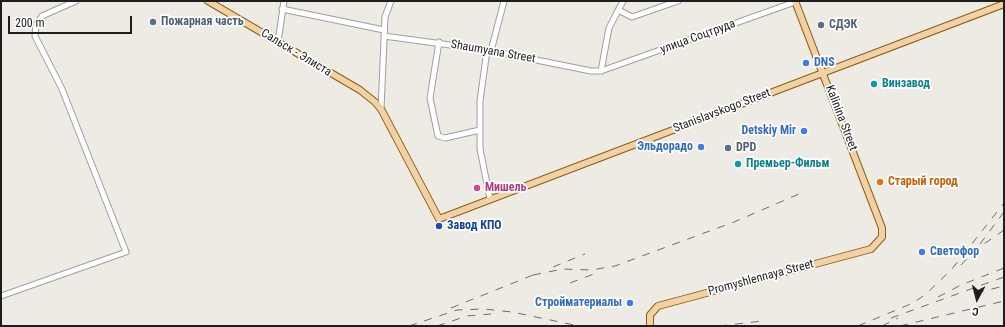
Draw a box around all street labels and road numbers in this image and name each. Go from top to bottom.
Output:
street label: улица Соцтруда [659,17,737,57]
street label: Сальск - Элиста [258,26,334,80]
street label: Shaumyana Street [450,37,536,67]
street label: Kalinina Street [822,83,860,153]
street label: Stanislavskogo Street [671,86,773,136]
street label: Promyshlennaya Street [707,257,815,299]

